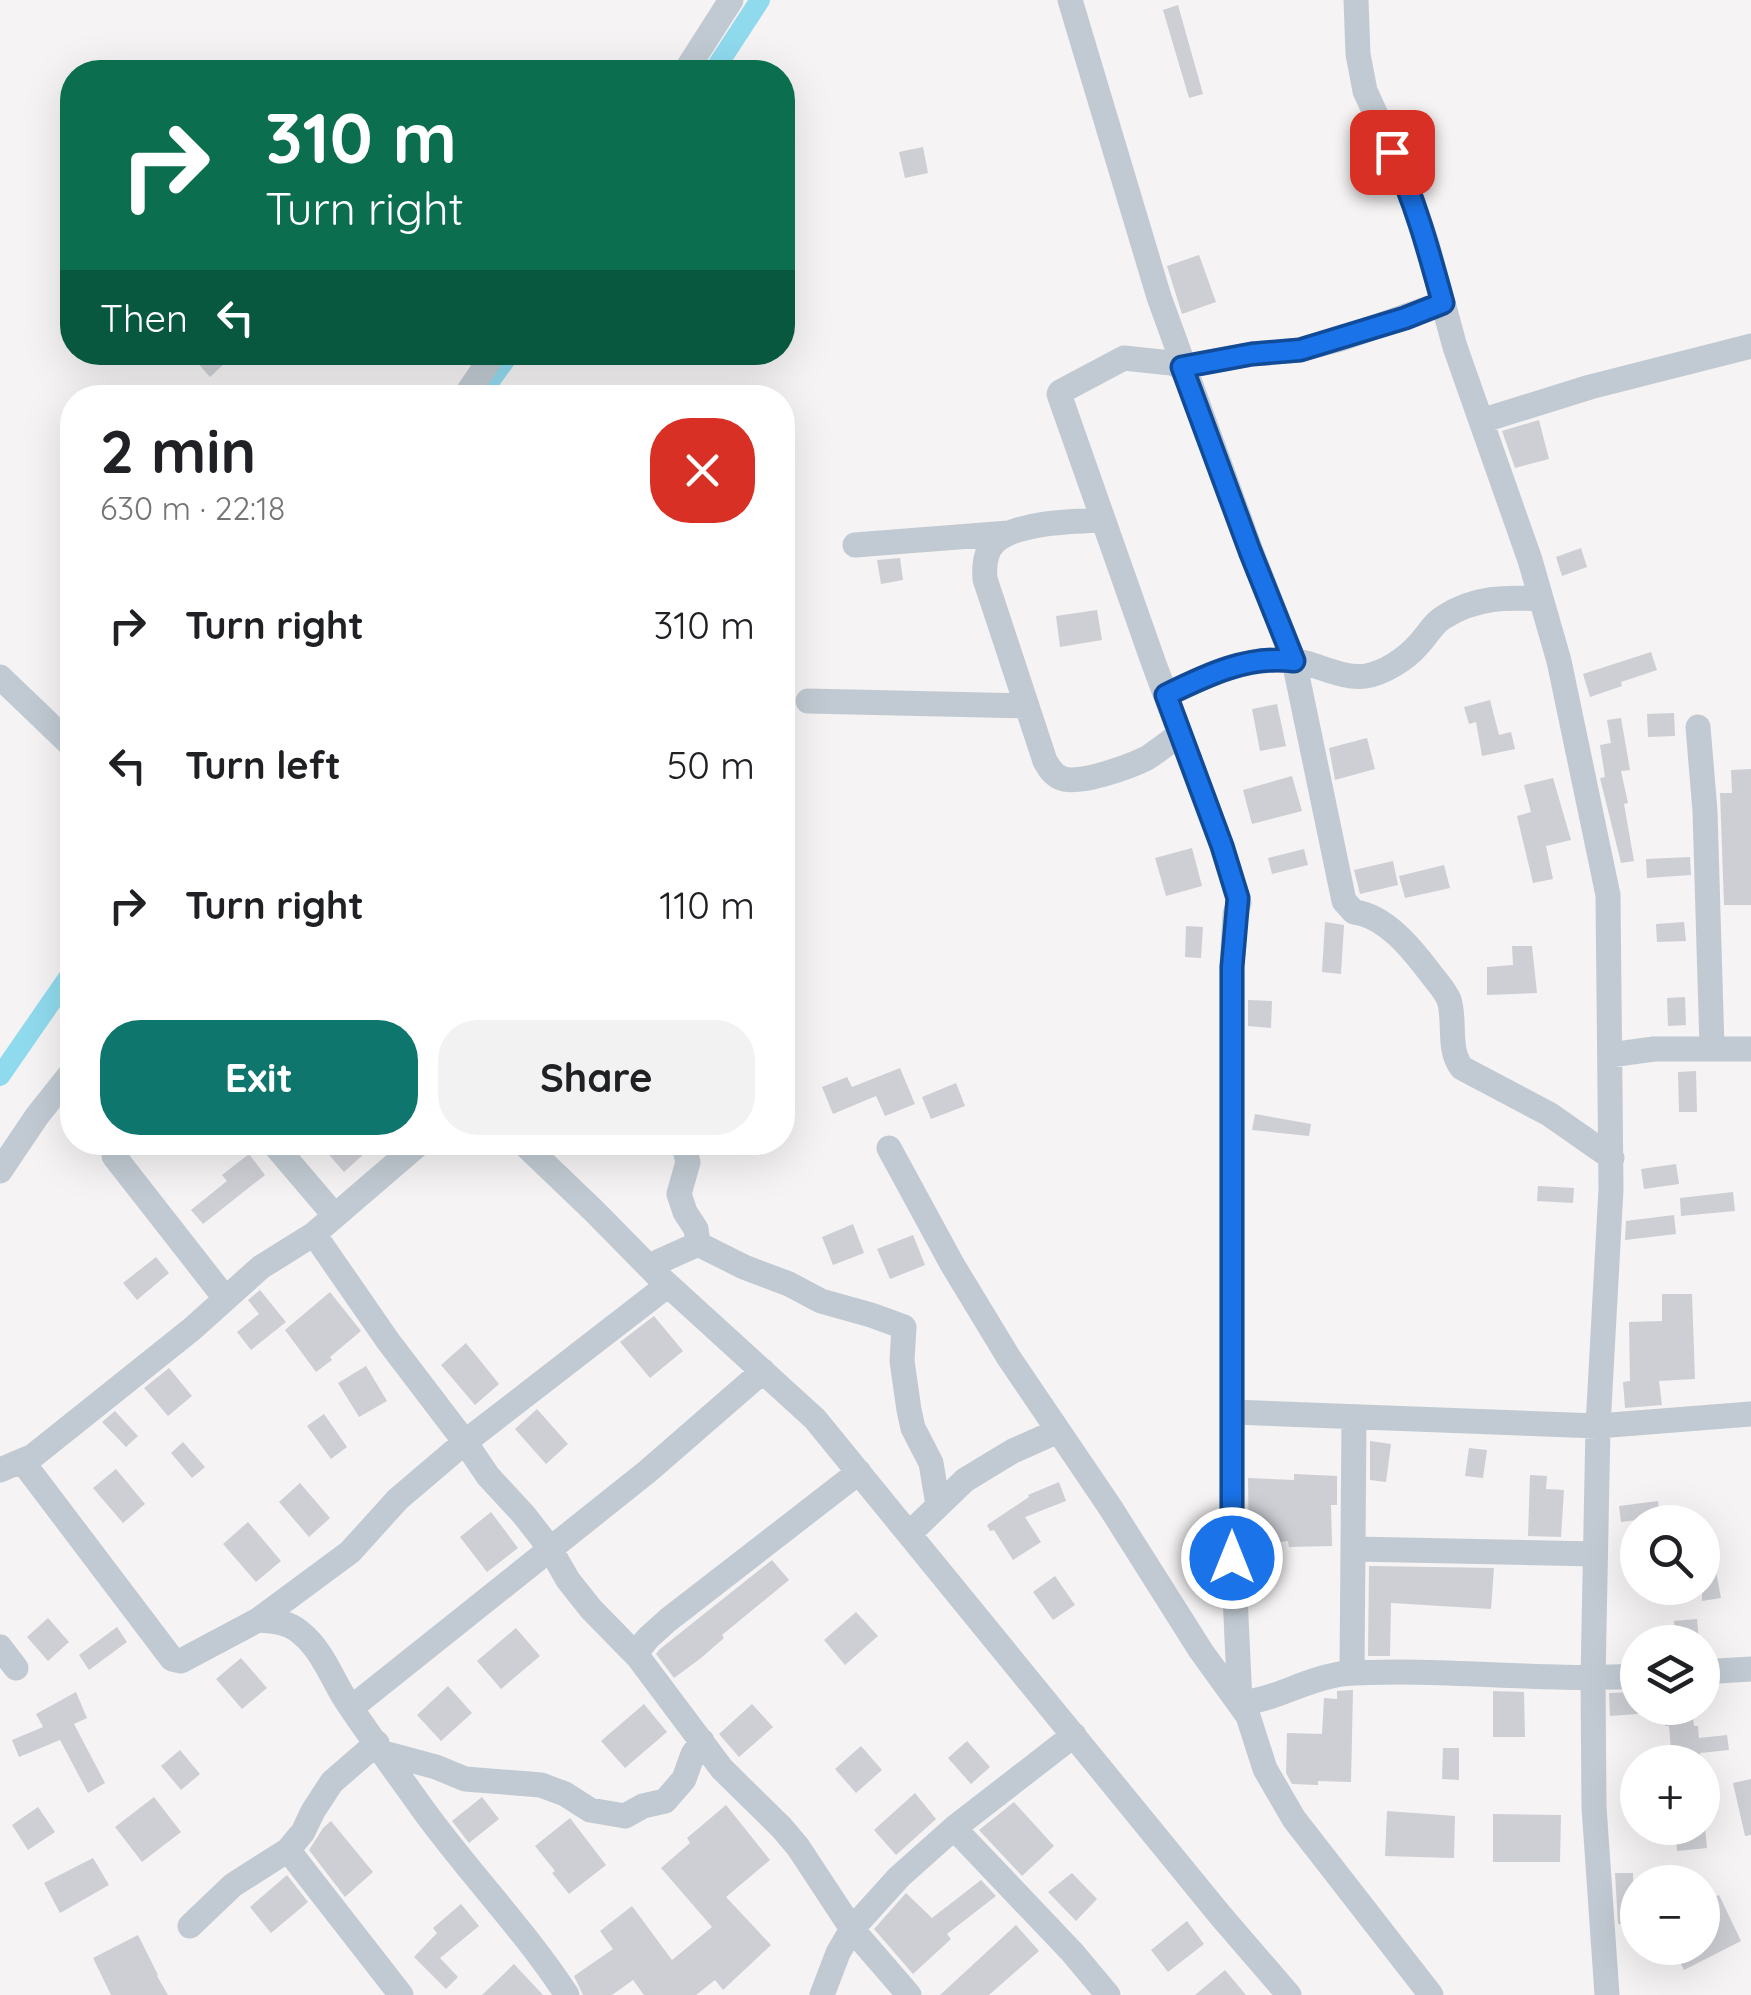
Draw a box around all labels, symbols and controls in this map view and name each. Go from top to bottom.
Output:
text: 310 m [265,93,457,181]
icon: right [100,100,230,230]
pin [1350,110,1435,195]
icon: arrive [1365,125,1420,180]
text: Turn right [265,180,464,236]
icon: left [208,290,263,345]
text: Then [100,294,188,342]
text: 2 min [100,413,256,488]
button: close [650,418,755,523]
text: 630 m · 22:18 [100,488,285,528]
icon: right [100,598,155,653]
text: Turn right [185,601,364,649]
text: 310 m [653,601,755,649]
icon: left [100,738,155,793]
text: Turn left [185,741,341,789]
text: 50 m [667,741,755,789]
icon: right [100,878,155,933]
text: Turn right [185,881,364,929]
text: 110 m [659,881,755,929]
button: Exit [100,1020,418,1135]
button: Share [438,1020,755,1135]
map controls [1620,1505,1720,1965]
button: search [1620,1505,1720,1605]
position arrow [1180,1506,1284,1610]
button: layers [1620,1625,1720,1725]
button: + [1620,1745,1720,1845]
button: − [1620,1865,1720,1965]

